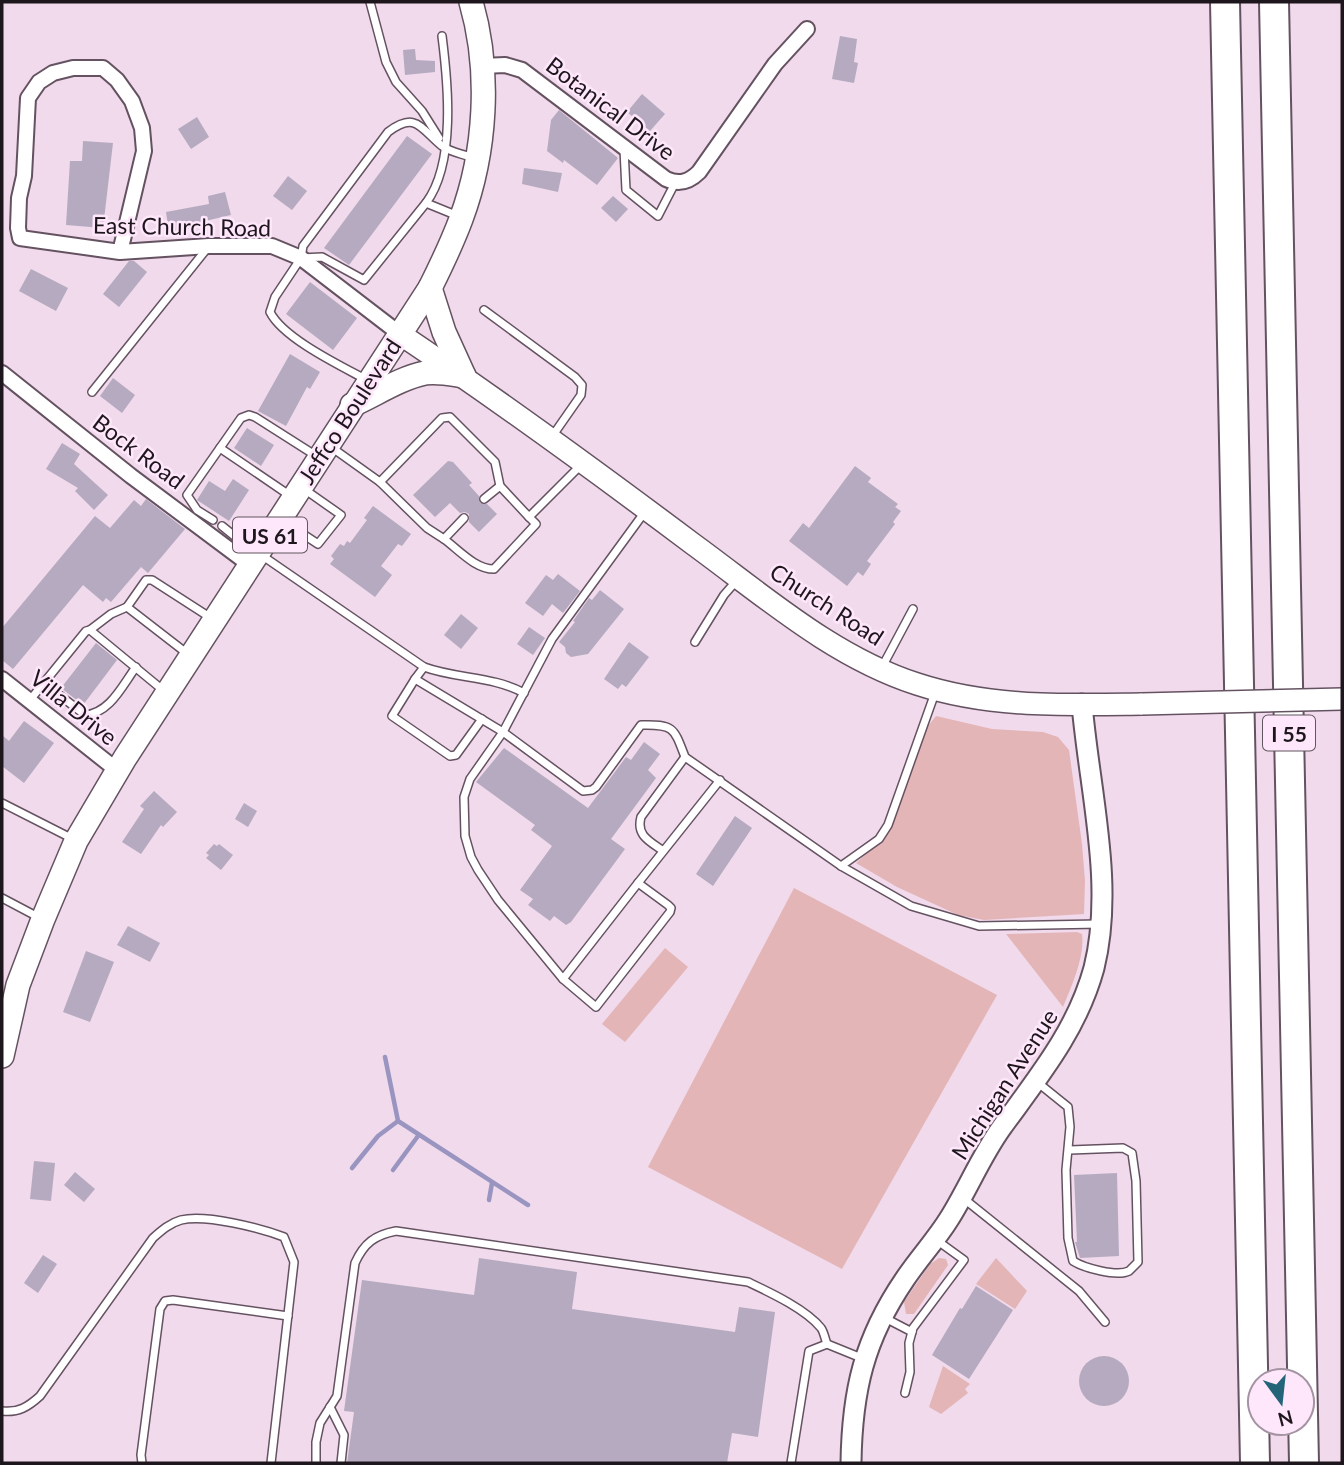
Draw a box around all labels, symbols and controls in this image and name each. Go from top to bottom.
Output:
street label: Botanical Drive [541,50,681,166]
street label: East Church Road [93,210,271,242]
street label: Jeffco Boulevard [292,333,406,489]
street label: Bock Road [88,408,190,494]
road number: US 61 [233,518,307,552]
street label: Church Road [765,557,889,651]
street label: Villa Drive [25,663,123,751]
road number: I 55 [1263,716,1315,750]
street label: Michigan Avenue [945,1004,1063,1164]
north arrow [1246,1367,1316,1437]
text: N [1275,1406,1296,1432]

